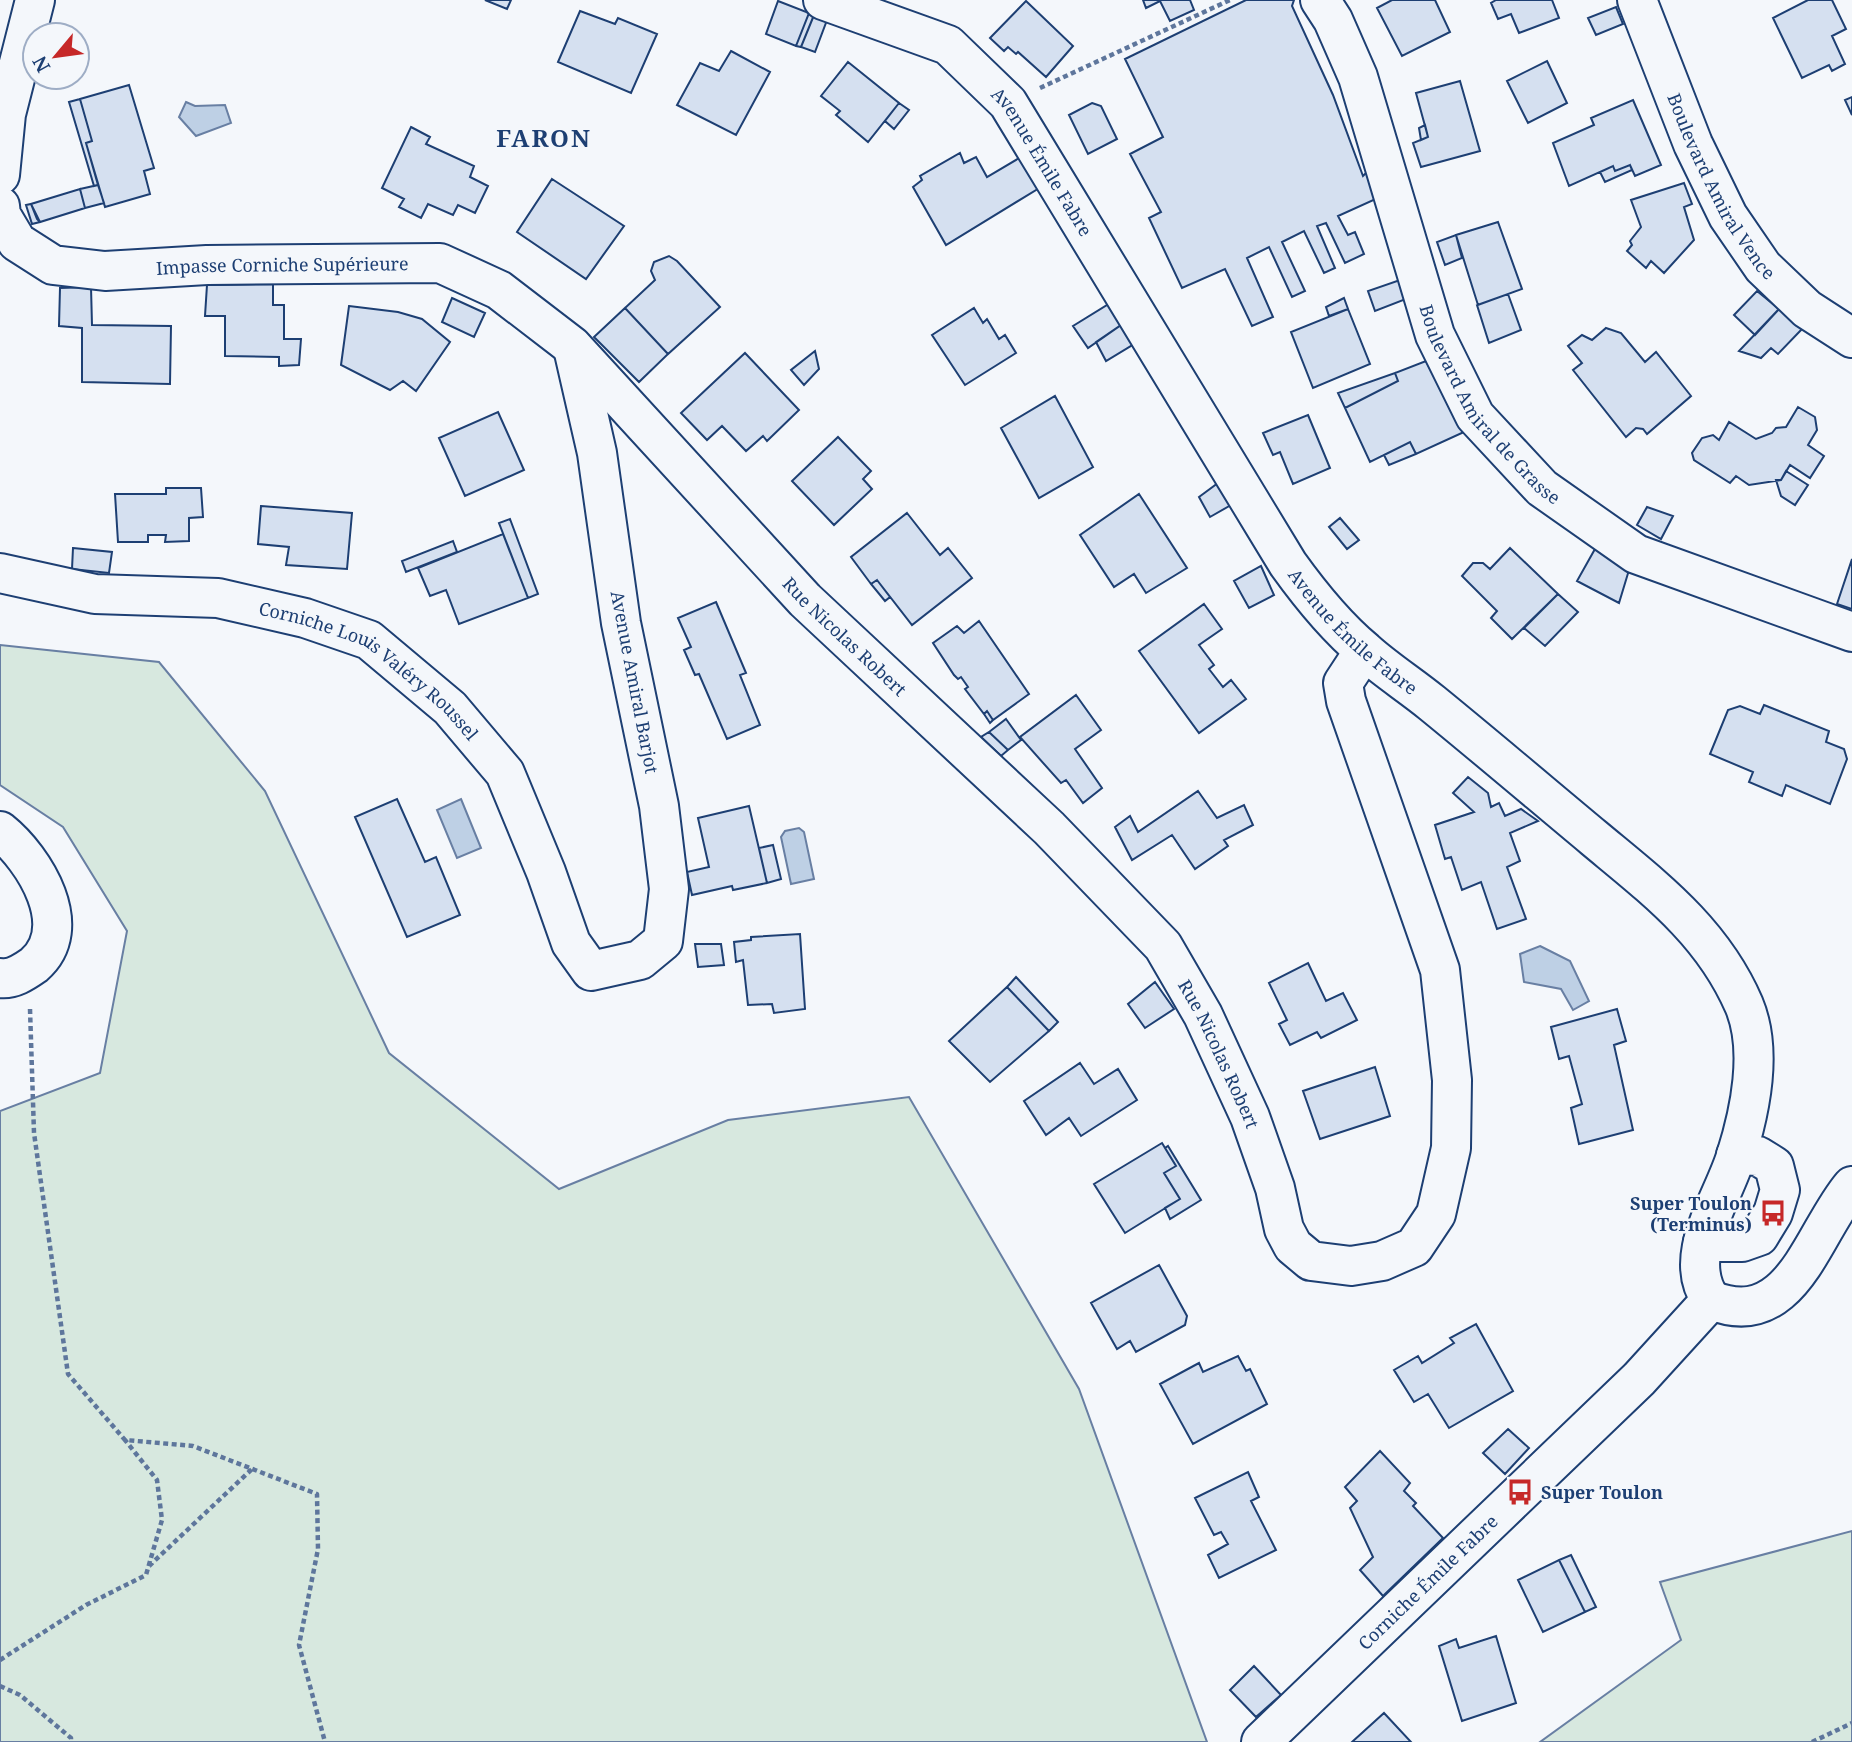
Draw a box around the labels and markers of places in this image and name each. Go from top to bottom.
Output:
place label: Super Toulon (Terminus) [1630,1191,1752,1236]
bus stop icon: Super Toulon (Terminus) [1758,1198,1788,1228]
bus stop icon: Super Toulon [1505,1477,1535,1507]
place label: Super Toulon [1541,1480,1663,1504]

